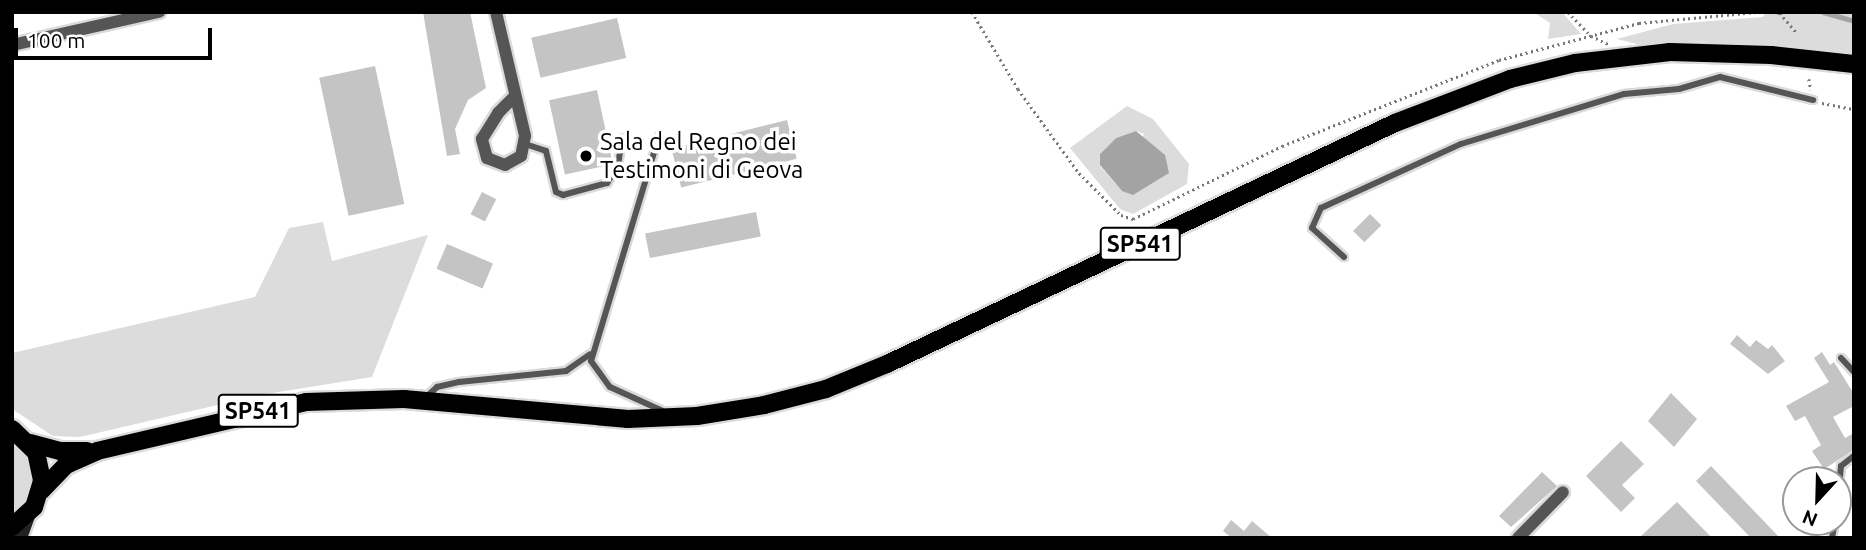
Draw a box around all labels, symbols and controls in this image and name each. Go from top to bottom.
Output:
scale bar [18,14,215,58]
text: 100 m [27,28,85,52]
place label: Sala del Regno dei Testimoni di Geova [600,128,803,184]
marker: Sala del Regno dei Testimoni di Geova [578,148,594,164]
road number: SP541 [1098,224,1182,264]
road number: SP541 [216,392,300,430]
north arrow [1782,466,1852,536]
text: N [1799,506,1821,531]

